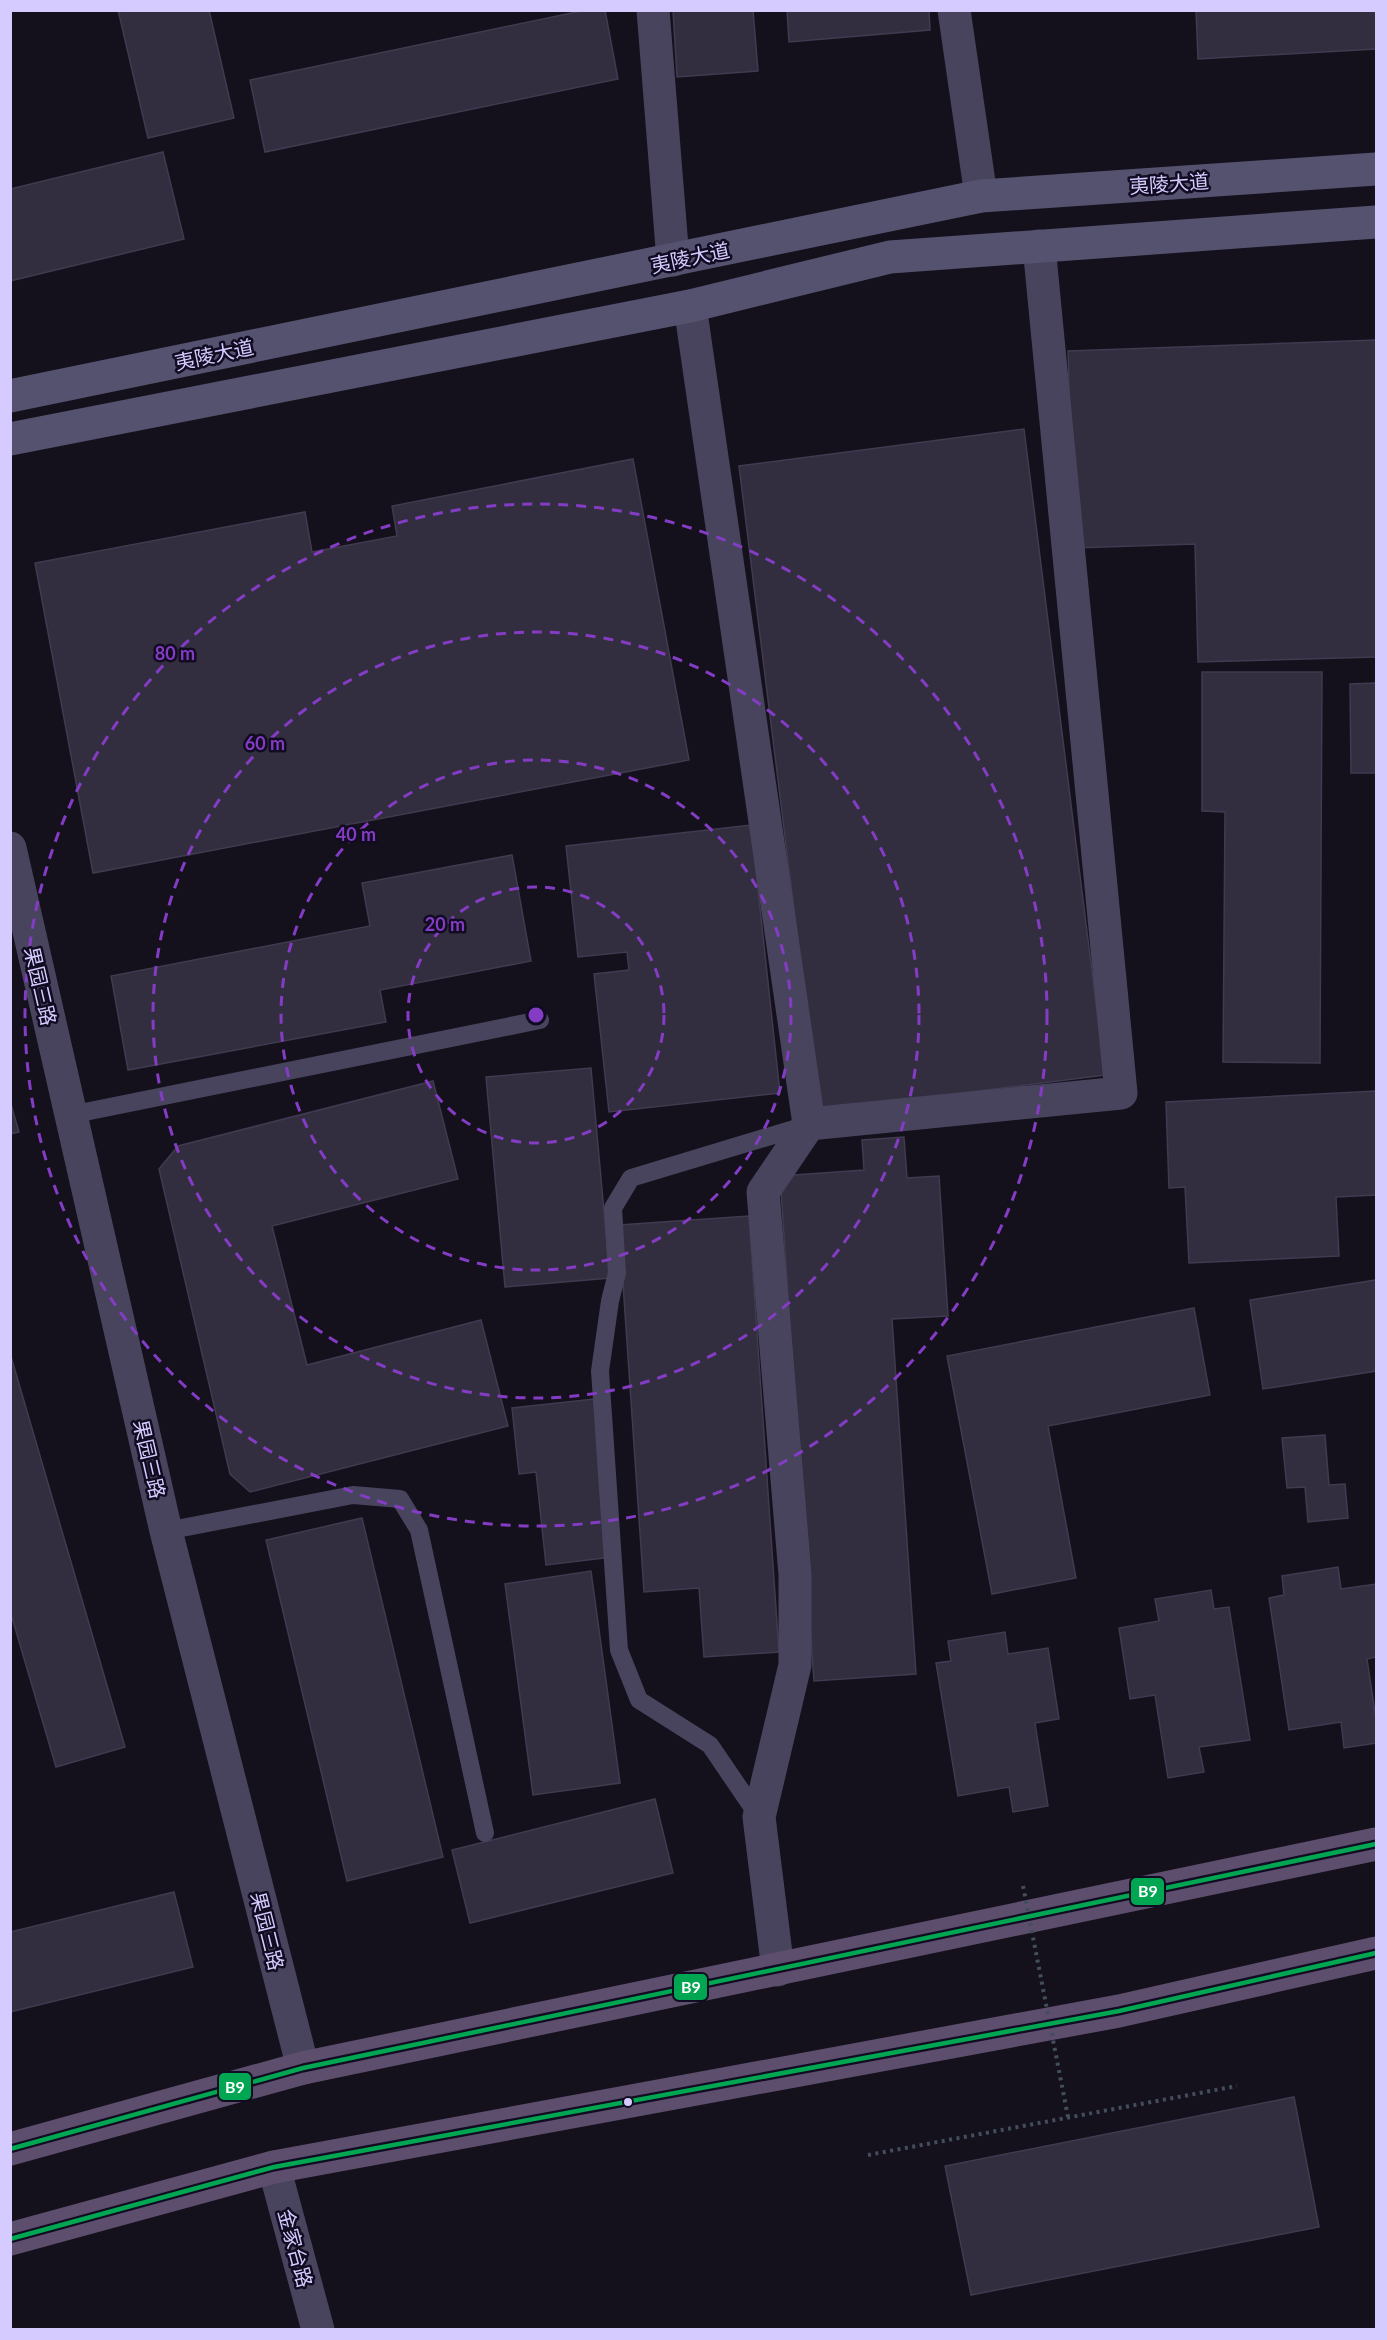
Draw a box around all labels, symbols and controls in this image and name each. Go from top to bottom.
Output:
street label: 夷陵大道 [1128,168,1210,198]
street label: 夷陵大道 [648,237,732,277]
street label: 夷陵大道 [172,334,256,374]
text: 80 m [155,642,195,664]
text: 60 m [245,732,285,754]
text: 40 m [336,823,376,845]
text: 20 m [425,913,465,935]
street label: 果园三路 [20,944,62,1028]
centre of rings [526,1005,546,1025]
street label: 果园三路 [129,1417,171,1501]
line badge: B9 [1130,1877,1165,1906]
text: B9 [1138,1881,1158,1900]
street label: 果园三路 [247,1889,289,1973]
line badge: B9 [673,1973,708,2001]
text: B9 [681,1977,701,1996]
line badge: B9 [218,2072,252,2101]
text: B9 [225,2077,245,2096]
unlabelled marker [622,2096,634,2108]
street label: 金家台路 [274,2206,318,2290]

